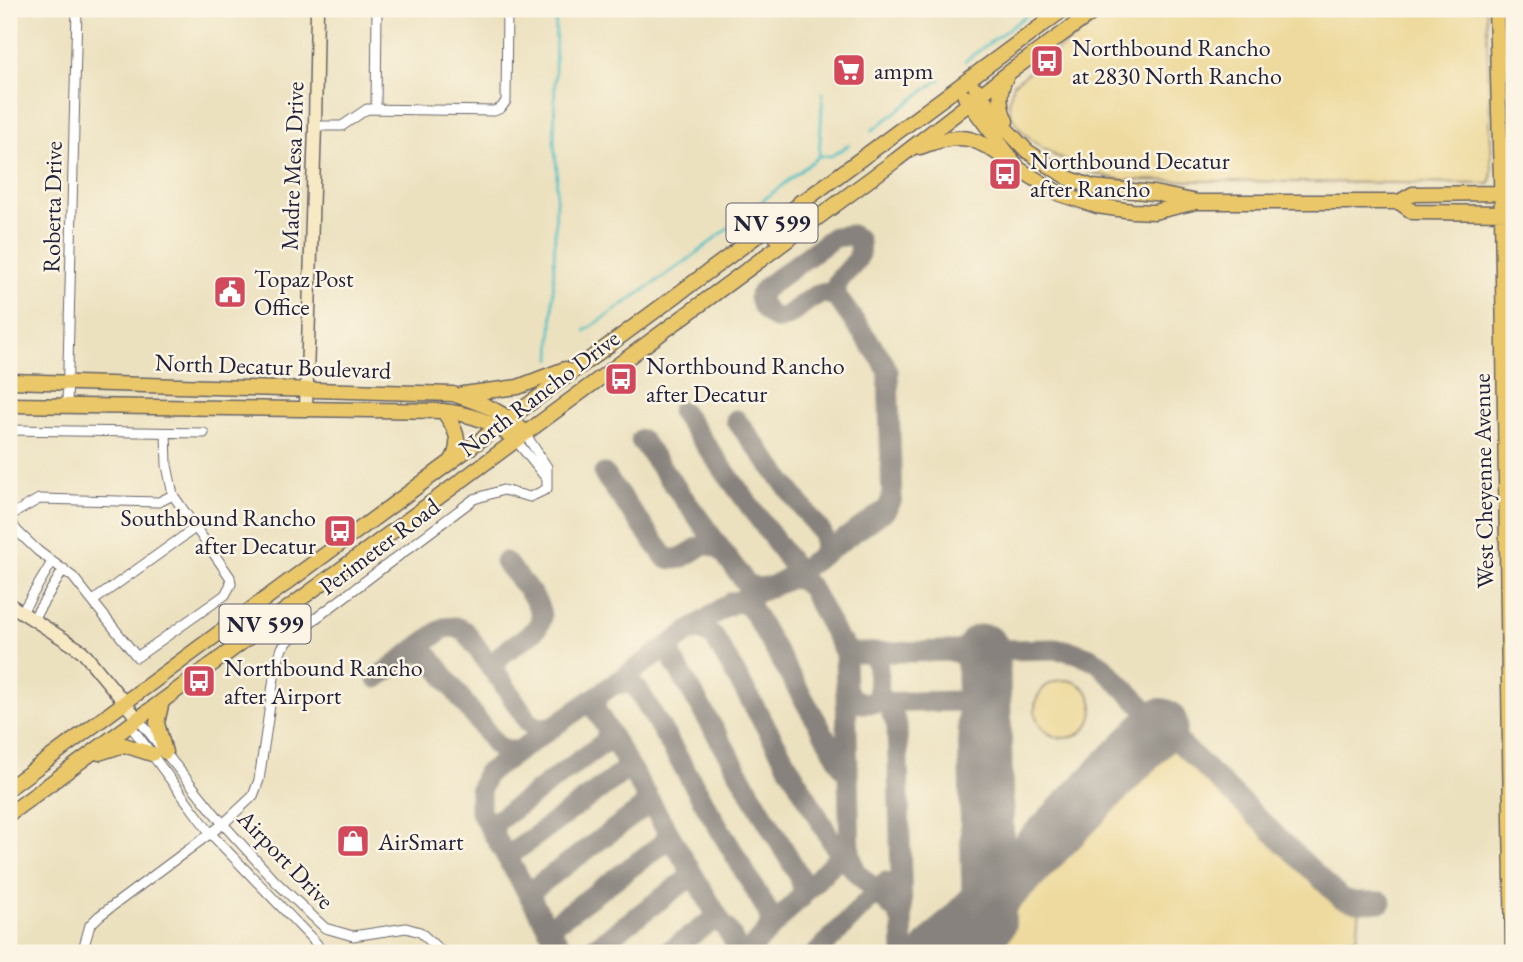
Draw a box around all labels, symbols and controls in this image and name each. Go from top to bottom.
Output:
place label: Northbound Rancho at 2830 North Rancho [1072,32,1282,91]
bus stop icon: Northbound Rancho at 2830 North Rancho [1028,42,1066,80]
supermarket icon: ampm [830,51,868,89]
place label: ampm [874,55,934,86]
street label: Madre Mesa Drive [274,81,310,251]
street label: Roberta Drive [35,141,69,273]
place label: Northbound Decatur after Rancho [1030,145,1230,204]
bus stop icon: Northbound Decatur after Rancho [986,155,1024,193]
road number: NV 599 [726,204,818,243]
place label: Topaz Post Office [254,263,354,322]
public building icon: Topaz Post Office [211,273,249,311]
street label: North Rancho Drive [453,323,625,463]
street label: North Decatur Boulevard [154,346,393,386]
place label: Northbound Rancho after Decatur [646,350,845,409]
bus stop icon: Northbound Rancho after Decatur [602,360,640,398]
street label: West Cheyenne Avenue [1466,373,1500,589]
street label: Perimeter Road [312,490,446,601]
place label: Southbound Rancho after Decatur [121,502,316,561]
bus stop icon: Southbound Rancho after Decatur [321,512,359,550]
road number: NV 599 [219,604,310,644]
place label: Northbound Rancho after Airport [224,652,423,711]
bus stop icon: Northbound Rancho after Airport [180,662,218,700]
street label: Airport Drive [230,802,341,915]
shop icon: AirSmart [334,822,372,860]
place label: AirSmart [377,826,464,857]

